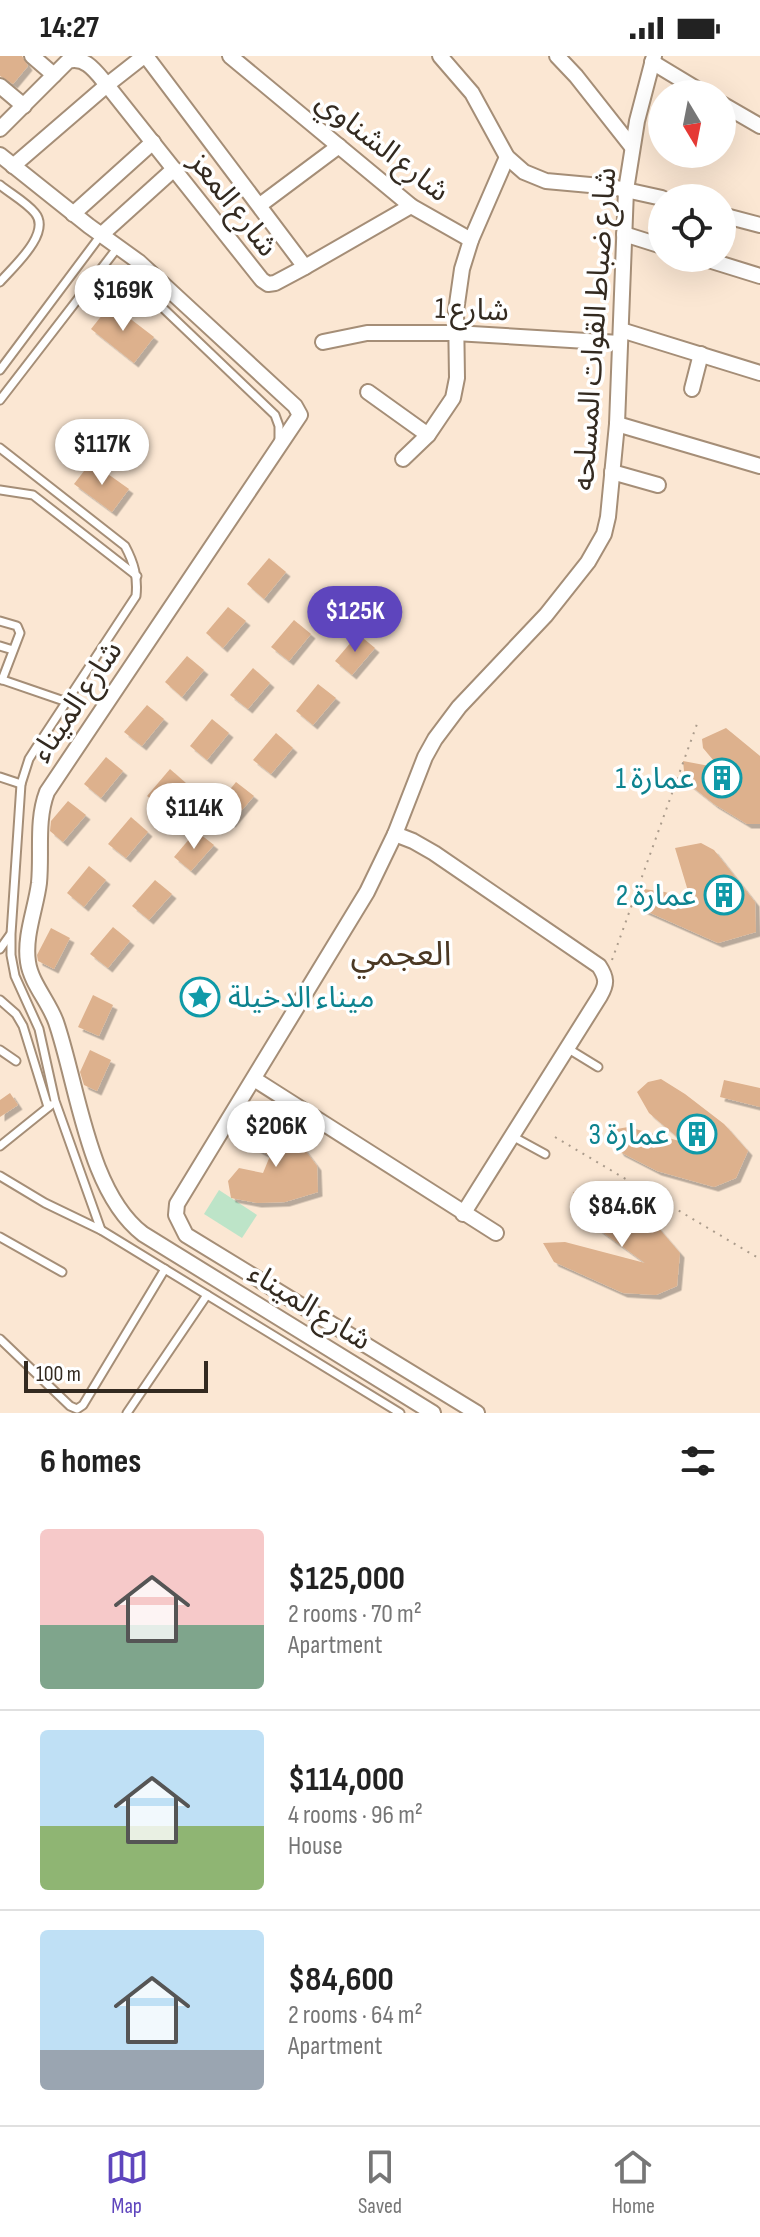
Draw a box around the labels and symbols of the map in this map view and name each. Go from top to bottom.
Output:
north arrow [648,80,736,168]
street label: شارع الشناوي [306,84,456,213]
street label: شارع المعز [178,144,285,266]
street label: شارع ضباط القوات المسلحه [566,166,627,492]
pin: $169K [67,265,179,333]
street label: شارع 1 [434,291,509,332]
pin: $117K [46,419,158,487]
pin: $125K [299,586,411,654]
street label: شارع الميناء [23,634,133,771]
building icon: عمارة 1 [701,757,743,799]
place label: عمارة 1 [616,761,694,797]
pin: $114K [138,783,250,851]
building icon: عمارة 2 [703,874,745,916]
place label: عمارة 2 [616,878,696,914]
district label: العجمي [351,934,451,979]
place icon: ميناء الدخيلة [179,976,221,1018]
place label: ميناء الدخيلة [228,980,374,1016]
pin: $206K [220,1101,332,1169]
building icon: عمارة 3 [676,1113,718,1155]
place label: عمارة 3 [589,1117,669,1153]
pin: $84.6K [557,1181,687,1249]
street label: شارع الميناء [240,1255,378,1361]
scale bar [24,1357,208,1393]

